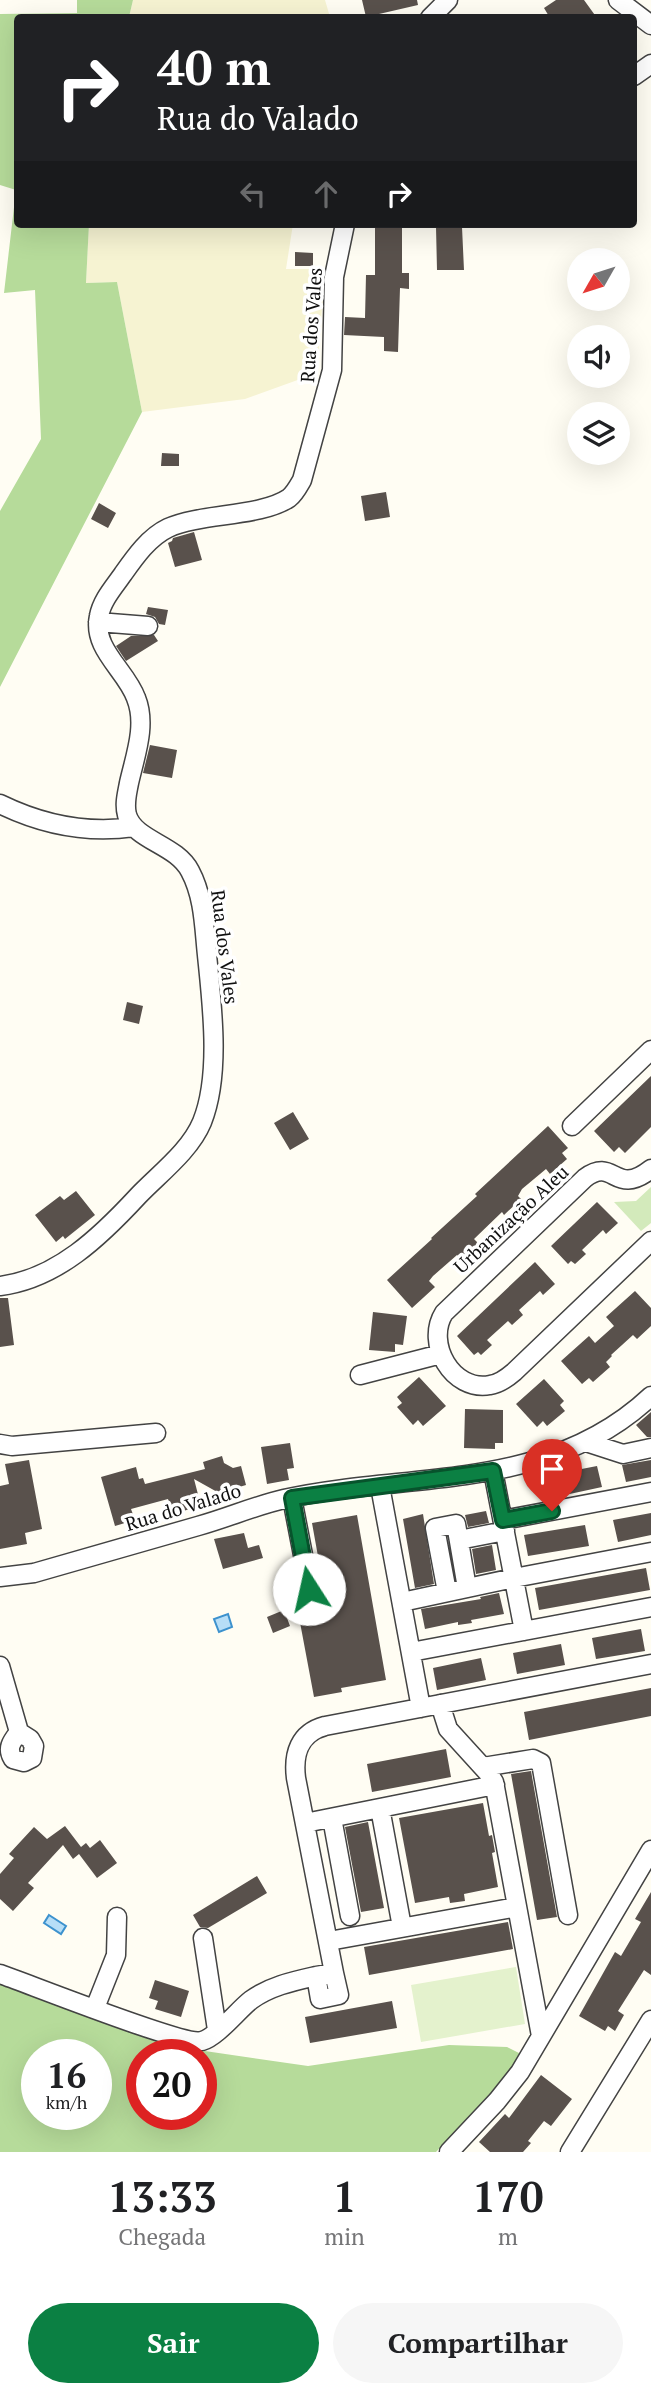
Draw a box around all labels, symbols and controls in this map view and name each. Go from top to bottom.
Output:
text: 40 m [157,34,271,99]
icon: right [42,42,133,133]
text: Rua do Valado [157,97,359,139]
icon: left [234,175,272,213]
icon: ahead [307,175,345,213]
icon: right [380,175,418,213]
north arrow [567,248,630,312]
map controls [567,248,630,465]
street label: Rua dos Vales [294,267,327,383]
button: sound [567,325,630,388]
button: layers [567,402,630,465]
street label: Rua dos Vales [206,888,245,1006]
street label: Urbanização Aleu [448,1159,573,1278]
pin [522,1439,582,1511]
icon: arrive [533,1450,571,1488]
street label: Rua do Valado [122,1477,244,1536]
position arrow [272,1552,346,1626]
speed limit sign: 20 [126,2039,217,2130]
text: 16 [47,2052,86,2098]
text: km/h [46,2090,87,2114]
text: 13:33 [108,2168,217,2224]
text: 1 [333,2168,356,2224]
text: 170 [472,2168,543,2224]
text: Chegada [118,2221,206,2252]
text: min [324,2221,365,2252]
text: m [498,2221,518,2252]
button: Sair [28,2303,319,2383]
button: Compartilhar [333,2303,623,2383]

